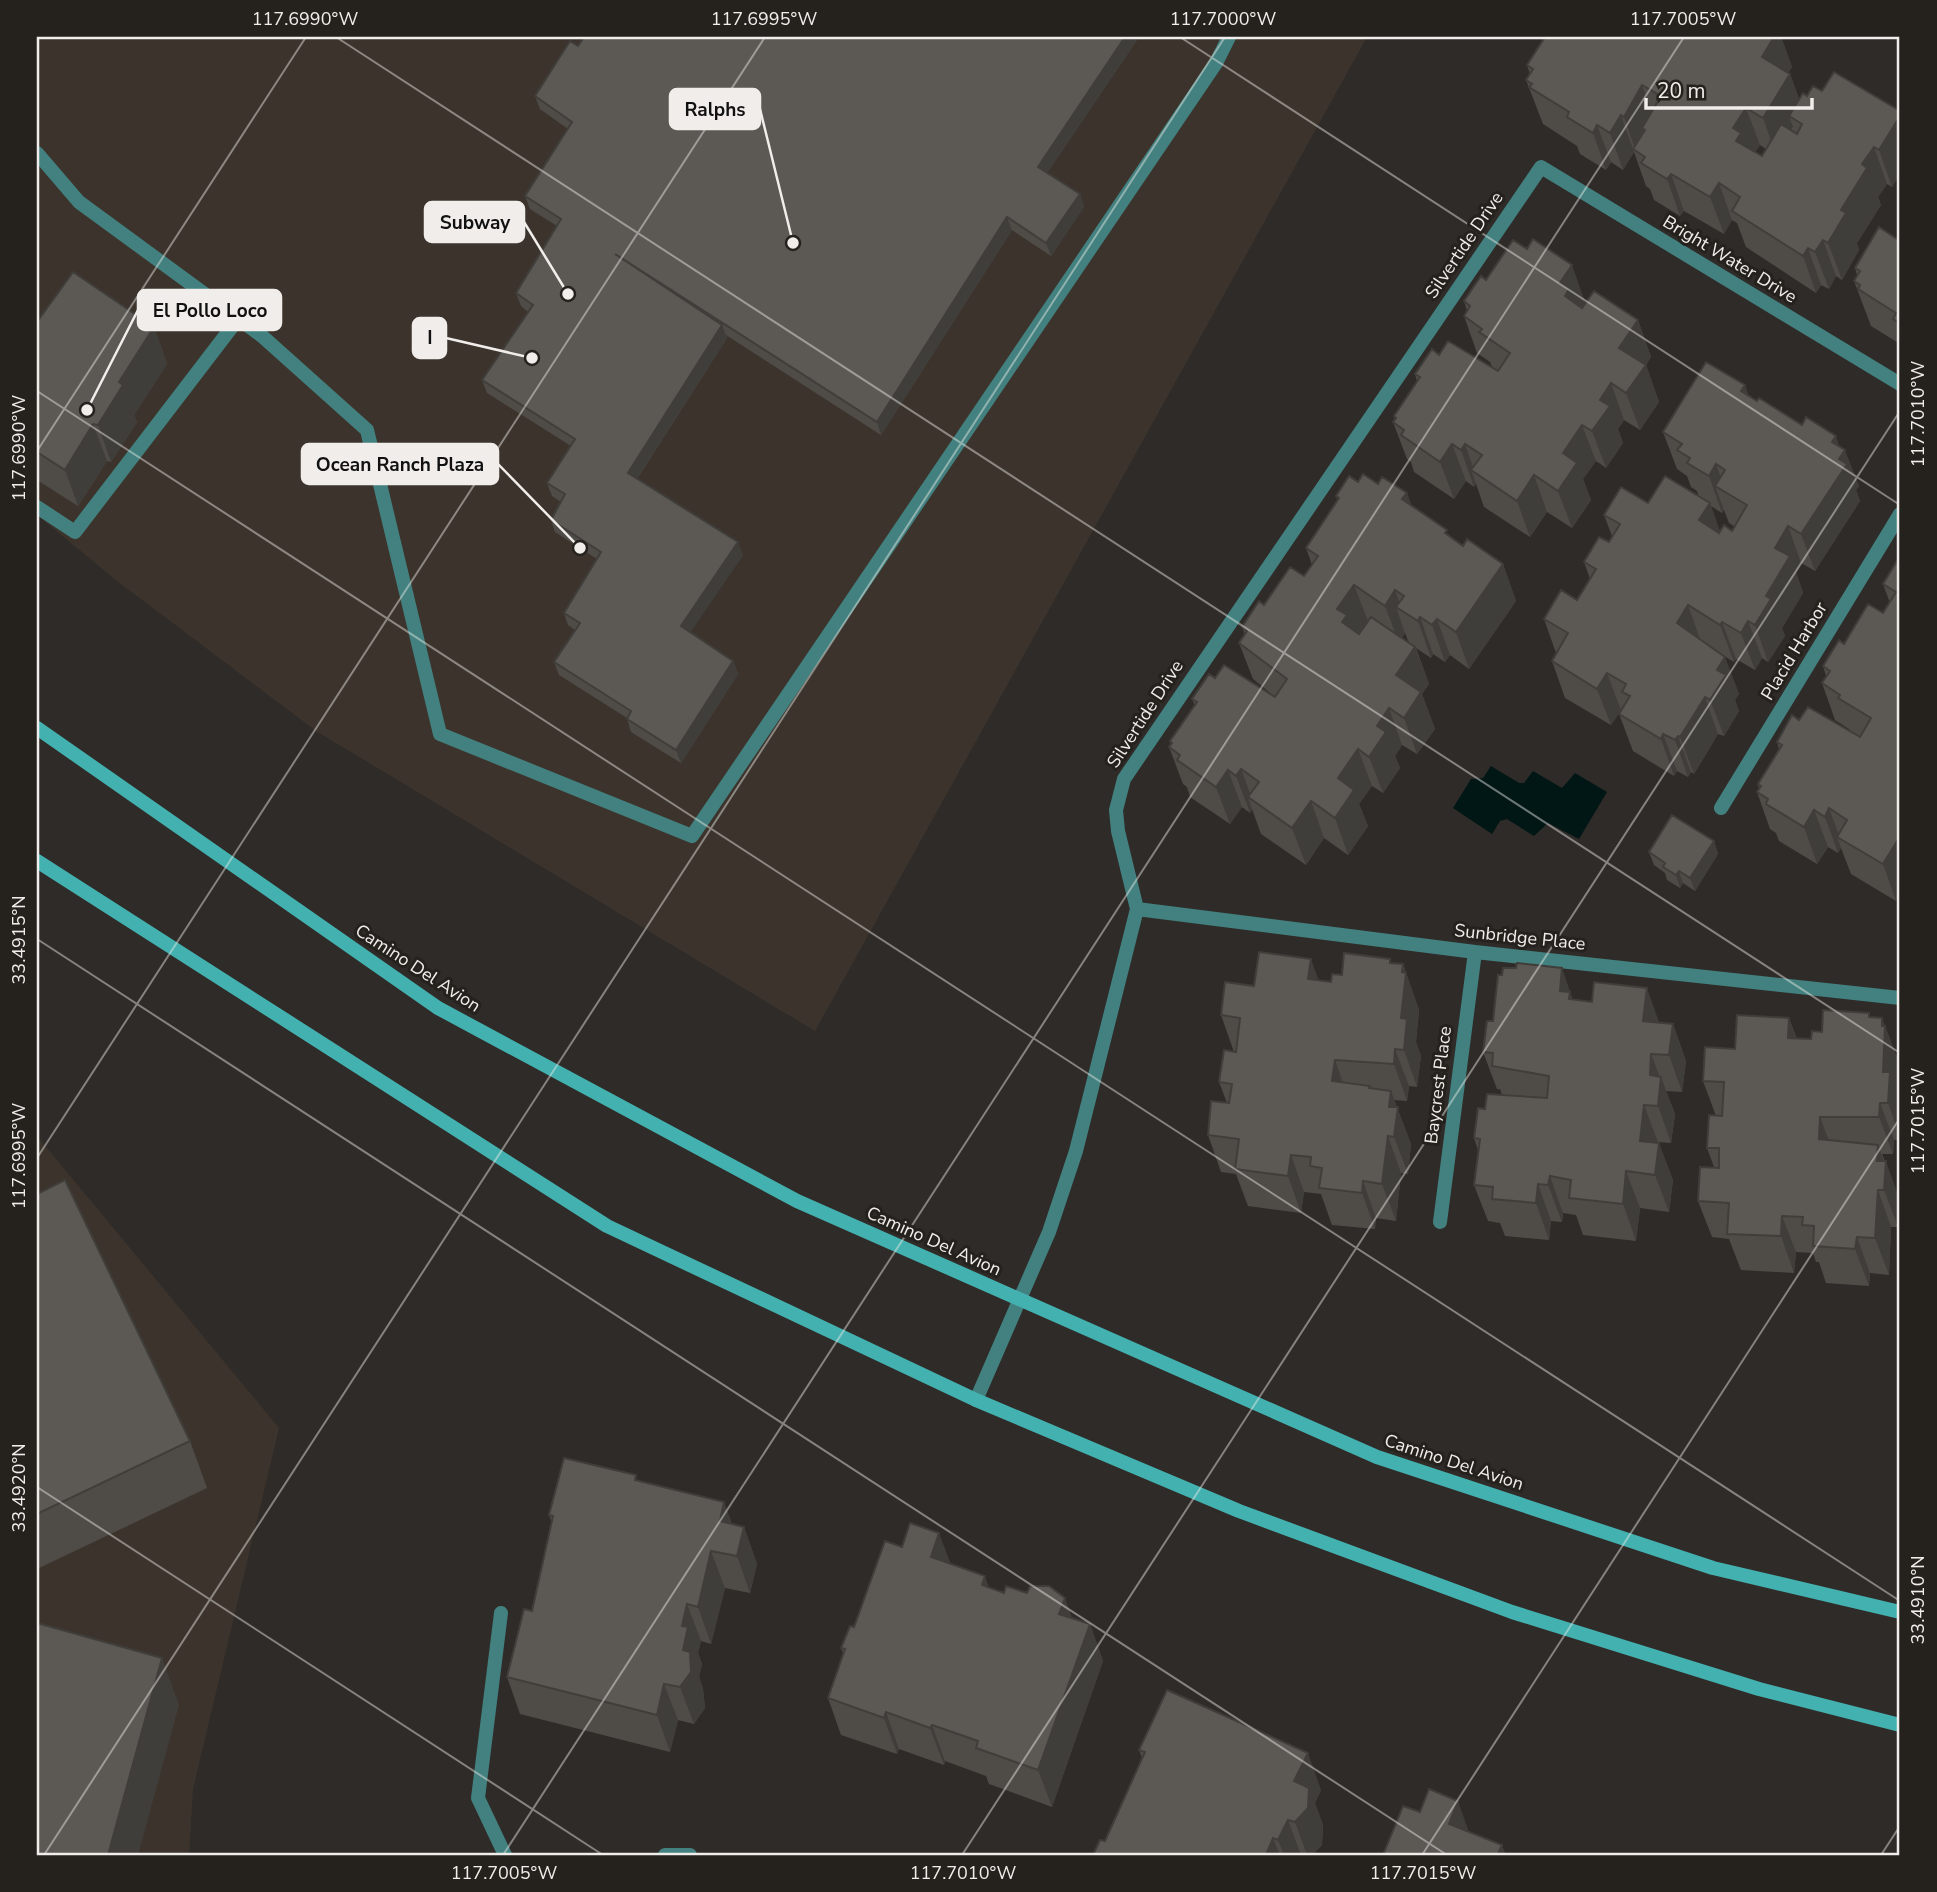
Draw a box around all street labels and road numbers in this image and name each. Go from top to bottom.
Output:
street label: Silvertide Drive [1419,187,1509,303]
street label: Bright Water Drive [1659,209,1801,309]
street label: Placid Harbor [1755,597,1833,705]
street label: Silvertide Drive [1101,656,1189,772]
street label: Camino Del Avion [351,918,485,1018]
street label: Sunbridge Place [1453,918,1587,956]
street label: Baycrest Place [1419,1025,1457,1145]
street label: Camino Del Avion [863,1201,1005,1281]
street label: Camino Del Avion [1381,1428,1527,1496]

